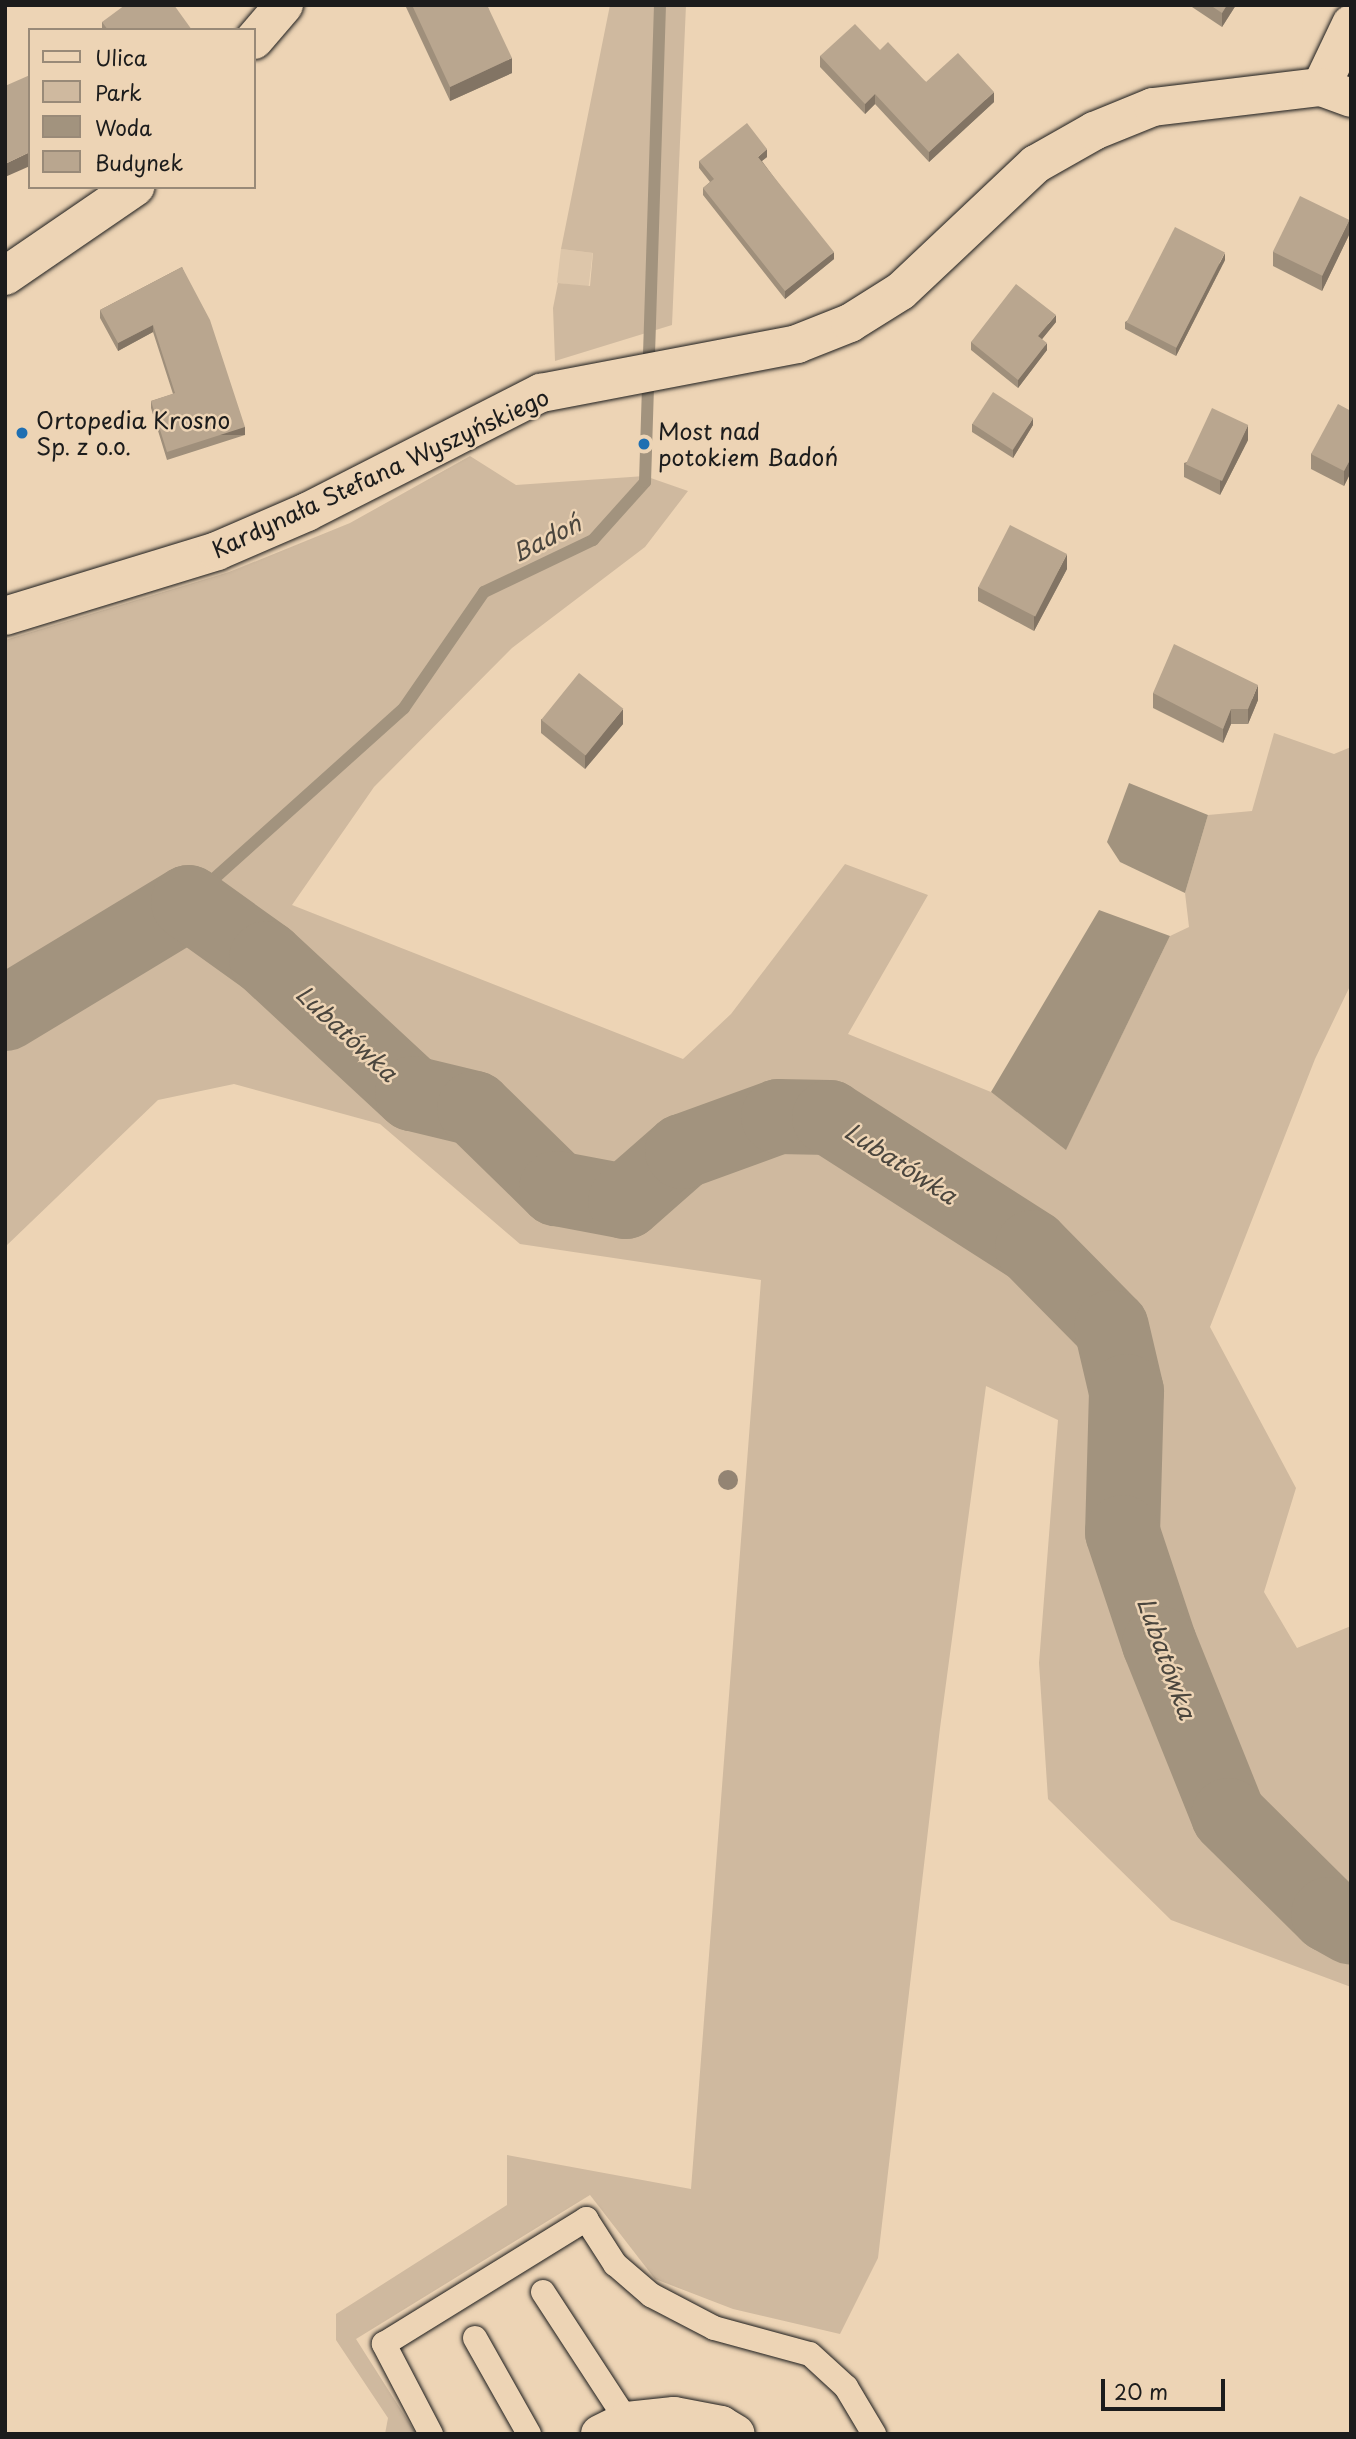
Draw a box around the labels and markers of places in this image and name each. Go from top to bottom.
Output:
place label: Ortopedia Krosno Sp. z o.o. [36,406,230,460]
place label: Most nad potokiem Badoń [658,417,839,471]
marker: Ortopedia Krosno Sp. z o.o. [14,425,30,441]
marker: Most nad potokiem Badoń [636,436,652,452]

